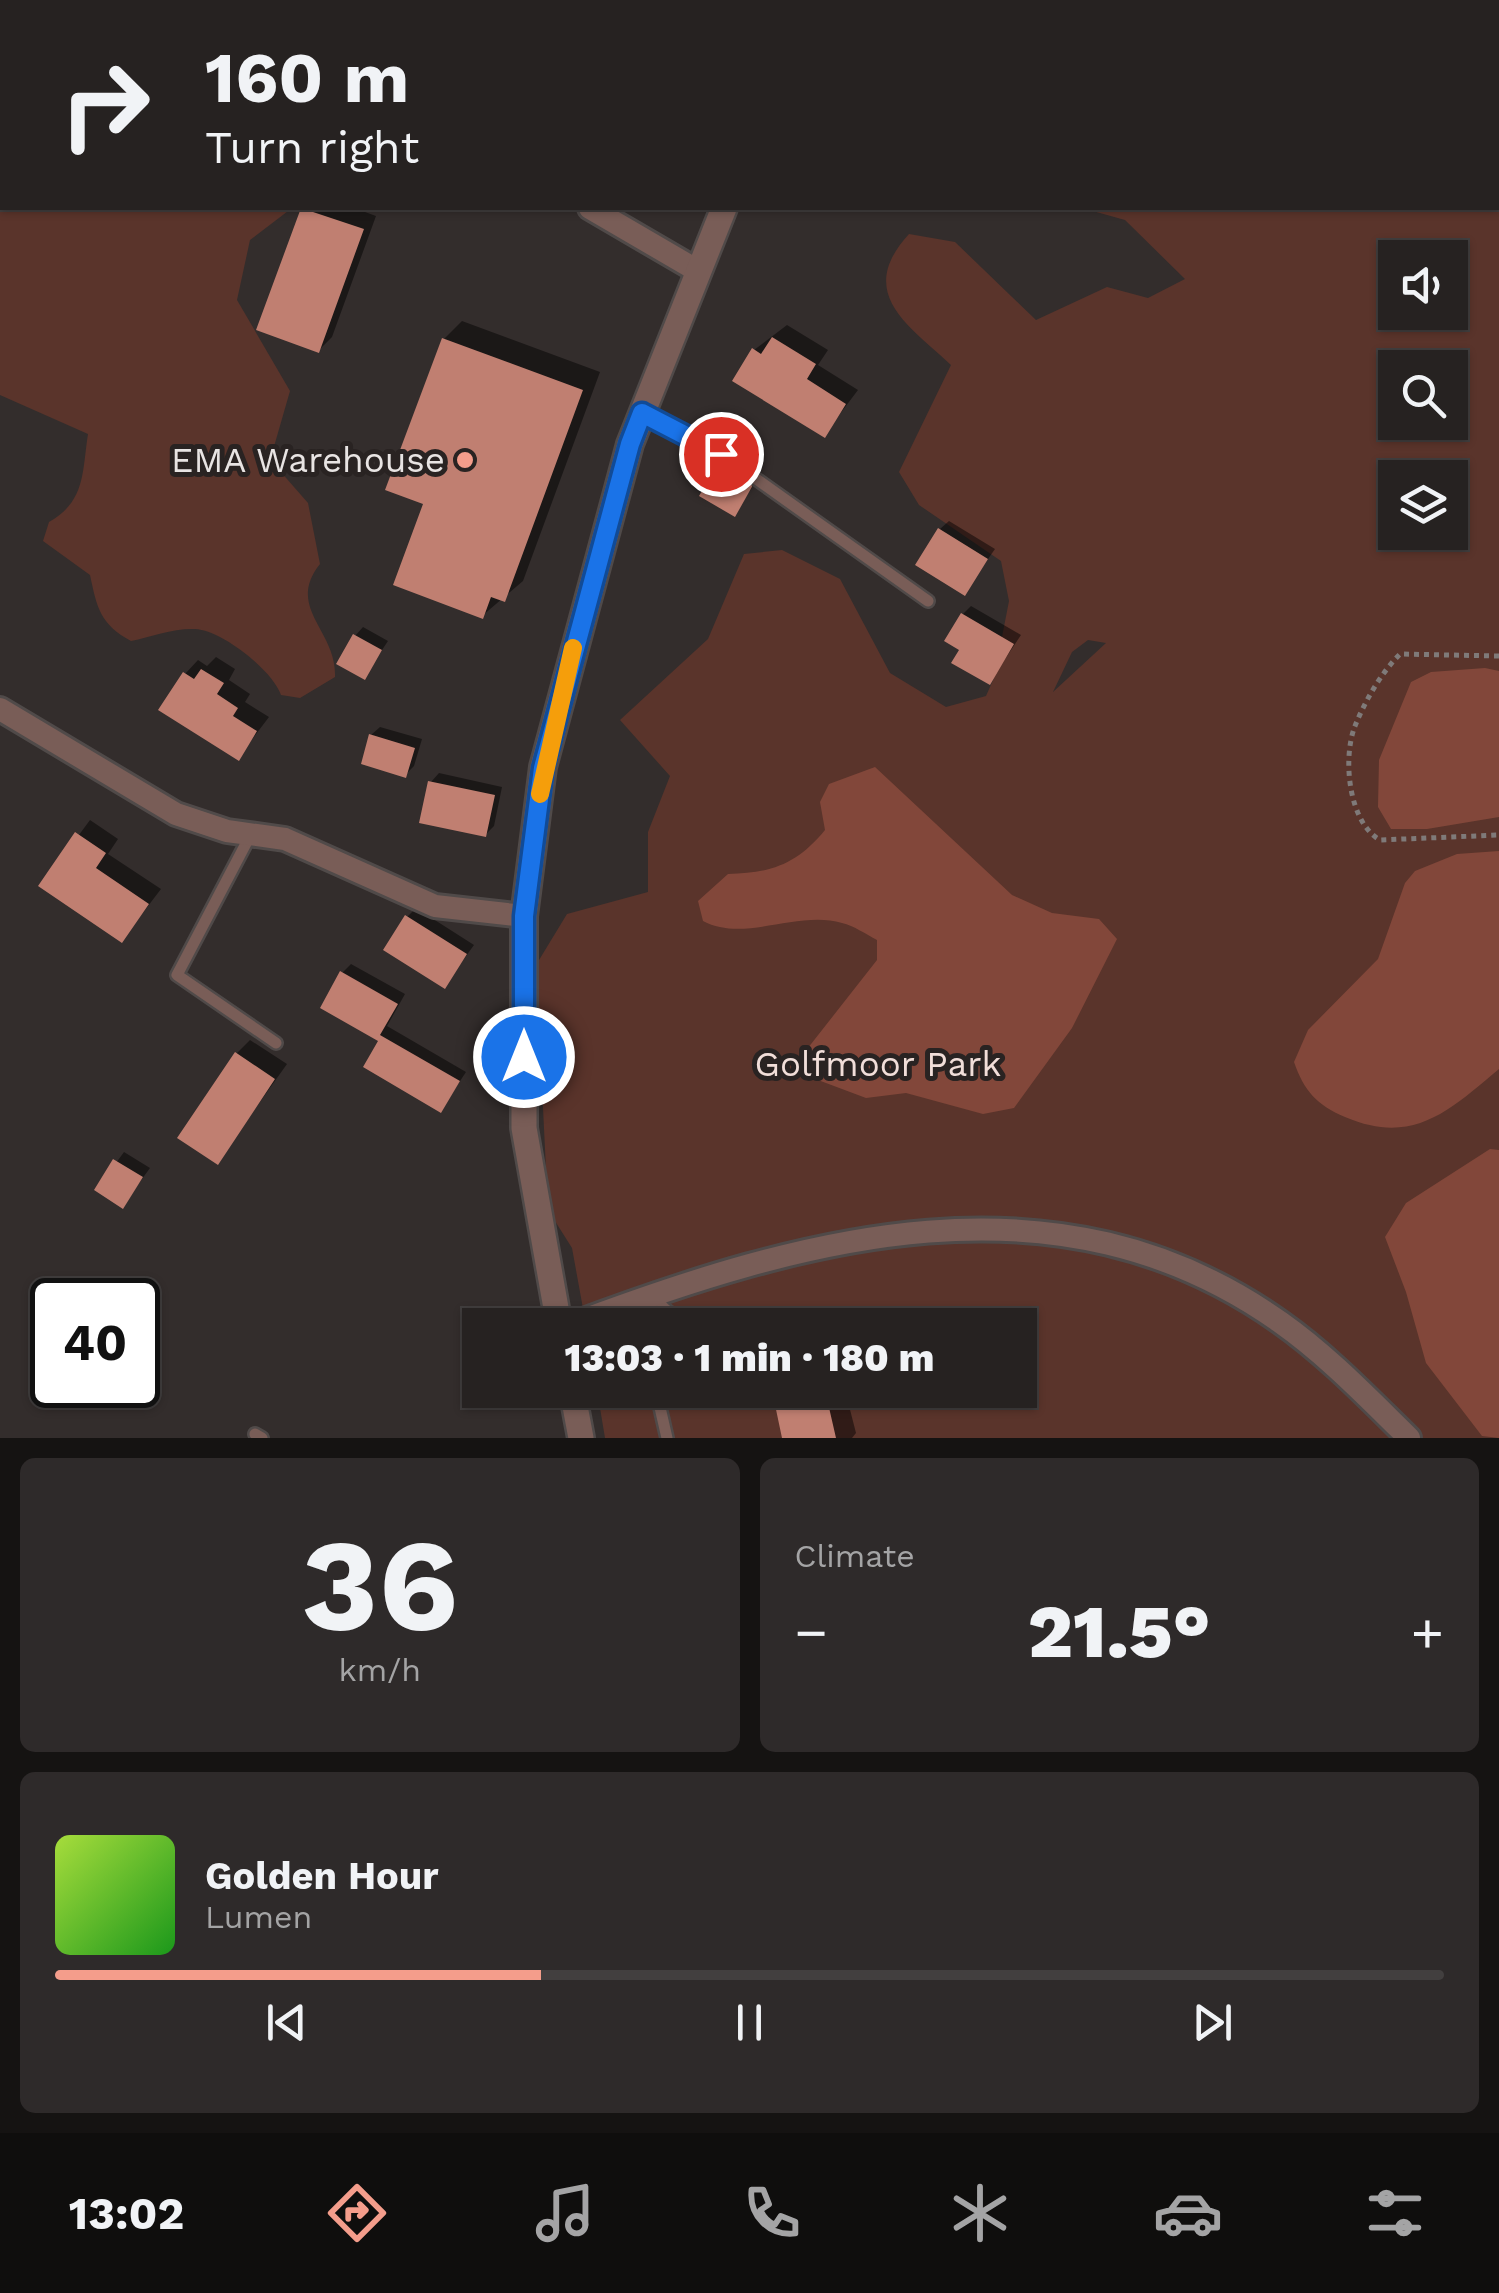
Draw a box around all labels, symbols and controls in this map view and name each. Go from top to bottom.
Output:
text: 160 m [205,37,409,119]
icon: right [40,40,170,170]
text: Turn right [205,121,419,174]
map controls [1378,240,1468,550]
button: sound [1378,240,1468,330]
button: search [1378,350,1468,440]
pin [679,412,764,497]
icon: arrive [694,427,749,482]
place label: EMA Warehouse [171,439,445,481]
marker: EMA Warehouse [454,449,476,471]
button: layers [1378,460,1468,550]
position arrow [472,1005,576,1109]
park label: Golfmoor Park [755,1043,1002,1085]
speed limit sign: 40 [30,1278,160,1408]
text: 13:03 · 1 min · 180 m [565,1336,934,1380]
text: 36 [301,1509,458,1662]
text: Climate [795,1537,915,1575]
text: 21.5° [1028,1587,1211,1675]
text: − [795,1600,828,1664]
text: + [1411,1600,1444,1664]
text: km/h [339,1651,421,1689]
text: Golden Hour [205,1854,439,1898]
text: Lumen [205,1898,312,1936]
icon: previous [259,1995,314,2050]
icon: pause [722,1995,777,2050]
icon: next [1185,1995,1240,2050]
icon: directions [322,2178,392,2248]
icon: music [530,2178,600,2248]
icon: phone [737,2178,807,2248]
icon: climate [945,2178,1015,2248]
icon: car [1153,2178,1223,2248]
icon: filters [1360,2178,1430,2248]
text: 13:02 [69,2187,184,2240]

